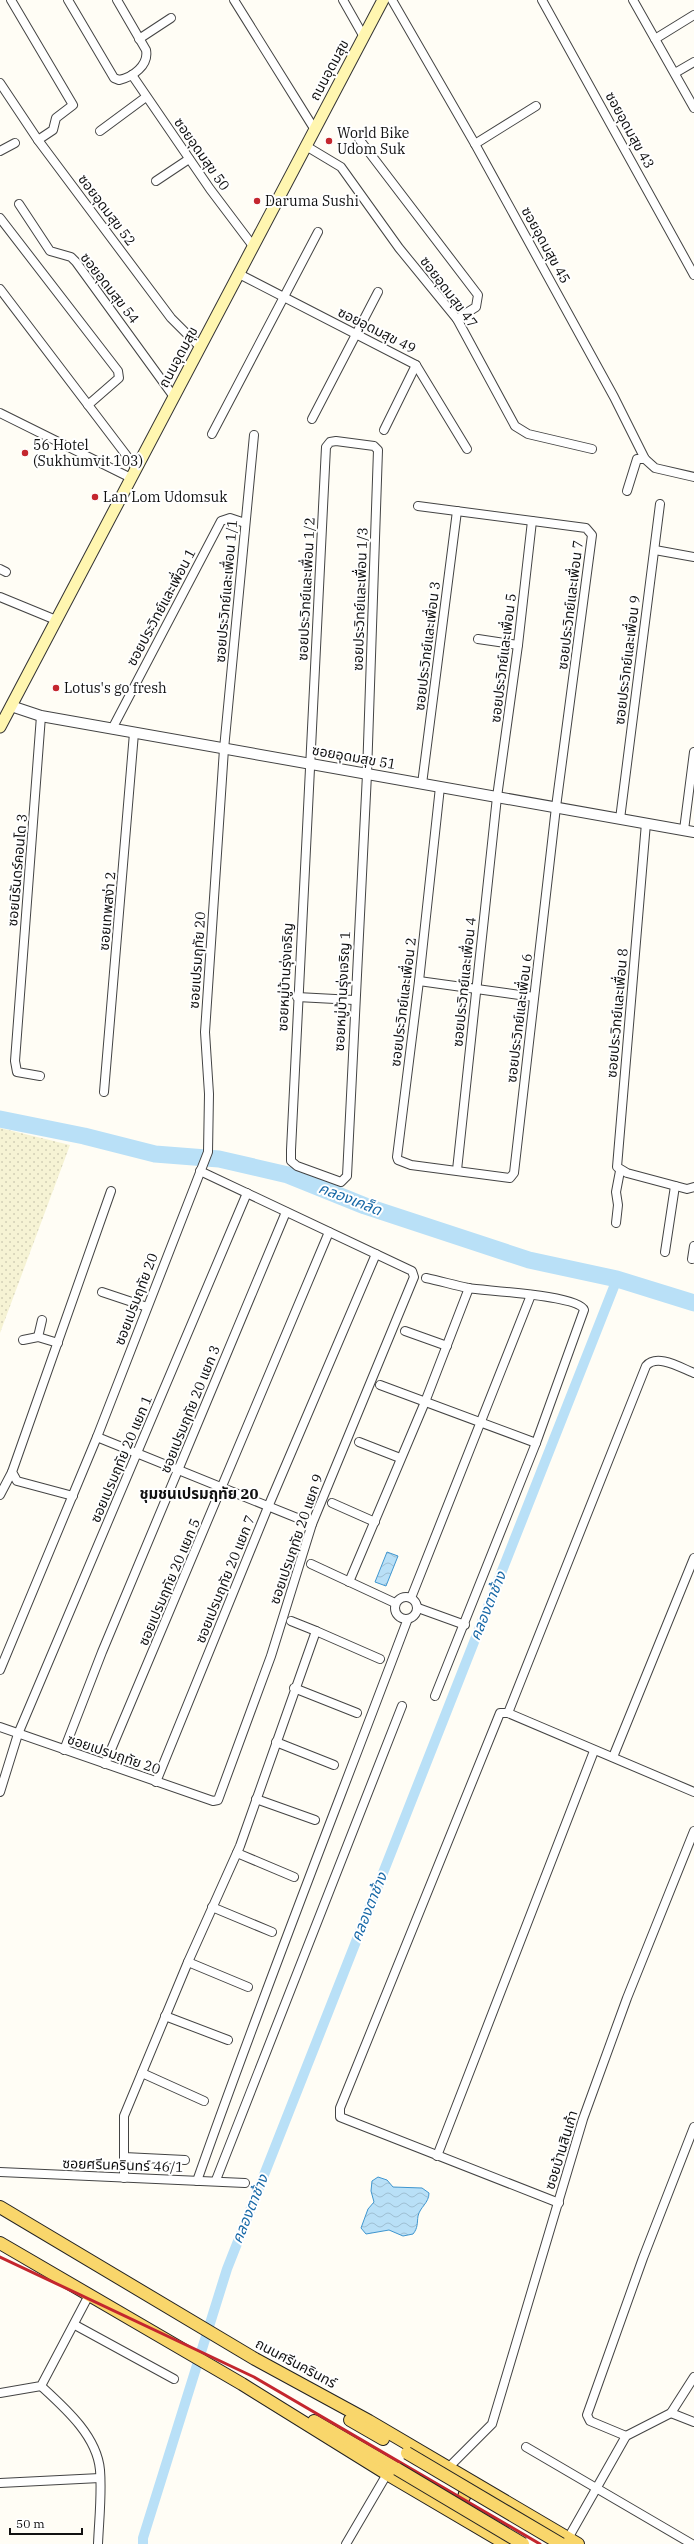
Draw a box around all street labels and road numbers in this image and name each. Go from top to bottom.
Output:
street label: ถนนอุดมสุข [305,36,353,104]
street label: ซอยอุดมสุข 43 [601,88,659,172]
street label: ซอยอุดมสุข 50 [170,114,234,194]
street label: ซอยอุดมสุข 52 [74,171,140,249]
street label: ซอยอุดมสุข 45 [517,203,575,287]
street label: ซอยอุดมสุข 54 [77,249,143,327]
street label: ซอยอุดมสุข 47 [416,253,482,331]
street label: ซอยอุดมสุข 49 [335,303,419,357]
street label: ถนนอุดมสุข [154,323,202,391]
street label: ซอยประวิทย์และเพื่อน 1/2 [292,517,319,661]
street label: ซอยประวิทย์และเพื่อน 1/1 [210,518,241,663]
street label: ซอยประวิทย์และเพื่อน 1/3 [347,527,372,671]
street label: ซอยประวิทย์และเพื่อน 7 [552,539,587,671]
street label: ซอยประวิทย์และเพื่อน 1 [122,545,200,669]
street label: ซอยประวิทย์และเพื่อน 3 [409,580,444,712]
street label: ซอยประวิทย์และเพื่อน 5 [485,592,520,724]
street label: ซอยประวิทย์และเพื่อน 9 [609,594,644,726]
street label: ซอยอุดมสุข 51 [311,741,397,773]
street label: ซอยนิรันดร์คอนโด 3 [3,813,31,927]
street label: ซอยเทพสง่า 2 [95,871,119,951]
street label: ซอยเปรมฤทัย 20 [185,911,209,1009]
street label: ซอยประวิทย์และเพื่อน 4 [447,916,480,1048]
street label: ซอยหมู่บ้านรุ่งเจริญ [273,922,297,1032]
street label: ซอยหมู่บ้านรุ่งเจริญ 1 [330,930,354,1052]
street label: ซอยประวิทย์และเพื่อน 2 [385,936,420,1068]
street label: ซอยประวิทย์และเพื่อน 8 [601,947,632,1079]
street label: ซอยประวิทย์และเพื่อน 6 [501,952,536,1084]
street label: ซอยเปรมฤทัย 20 [110,1250,162,1348]
street label: ซอยเปรมฤทัย 20 แยก 3 [156,1342,224,1476]
street label: ซอยเปรมฤทัย 20 แยก 1 [86,1393,156,1525]
street label: ซอยเปรมฤทัย 20 แยก 9 [265,1472,327,1606]
street label: ซอยเปรมฤทัย 20 แยก 7 [191,1512,259,1646]
street label: ซอยเปรมฤทัย 20 แยก 5 [134,1516,204,1648]
street label: ซอยเปรมฤทัย 20 [65,1730,163,1778]
street label: ซอยบ้านสินเก้า [540,2108,582,2192]
street label: ซอยศรีนครินทร์ 46/1 [62,2154,184,2176]
street label: ถนนศรีนครินทร์ [252,2334,340,2392]

